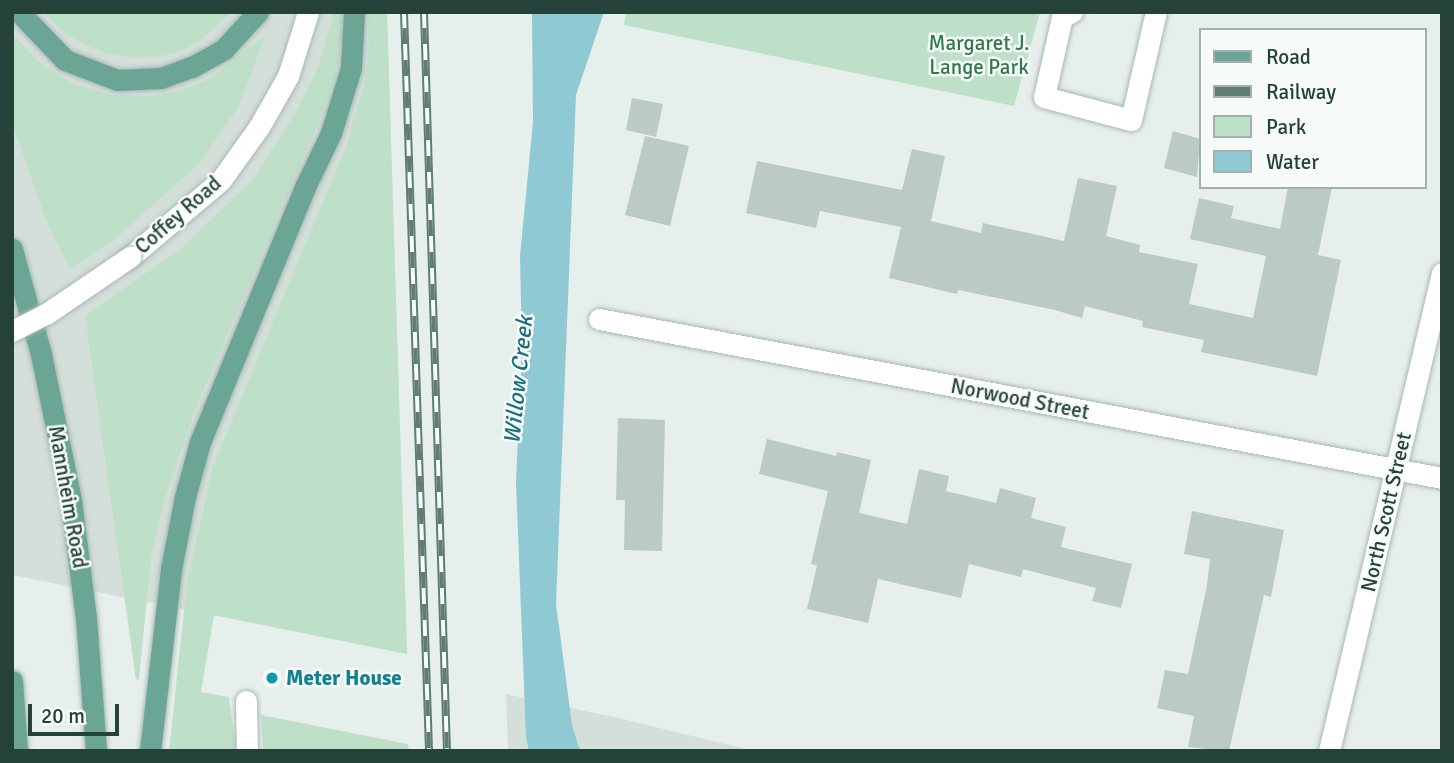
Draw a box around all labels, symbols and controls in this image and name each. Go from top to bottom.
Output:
legend [1198,28,1426,189]
park label: Margaret J. Lange Park [928,30,1030,80]
text: Road [1266,44,1311,70]
text: Railway [1266,79,1336,105]
text: Park [1266,114,1306,140]
text: Water [1266,149,1319,175]
street label: Coffey Road [130,171,226,259]
water label: Willow Creek [499,315,539,445]
street label: Norwood Street [949,373,1091,425]
street label: Mannheim Road [43,424,93,570]
street label: North Scott Street [1355,430,1417,594]
place label: Meter House [286,665,402,691]
marker: Meter House [264,670,280,686]
scale bar [32,690,122,734]
text: 20 m [41,703,85,729]

